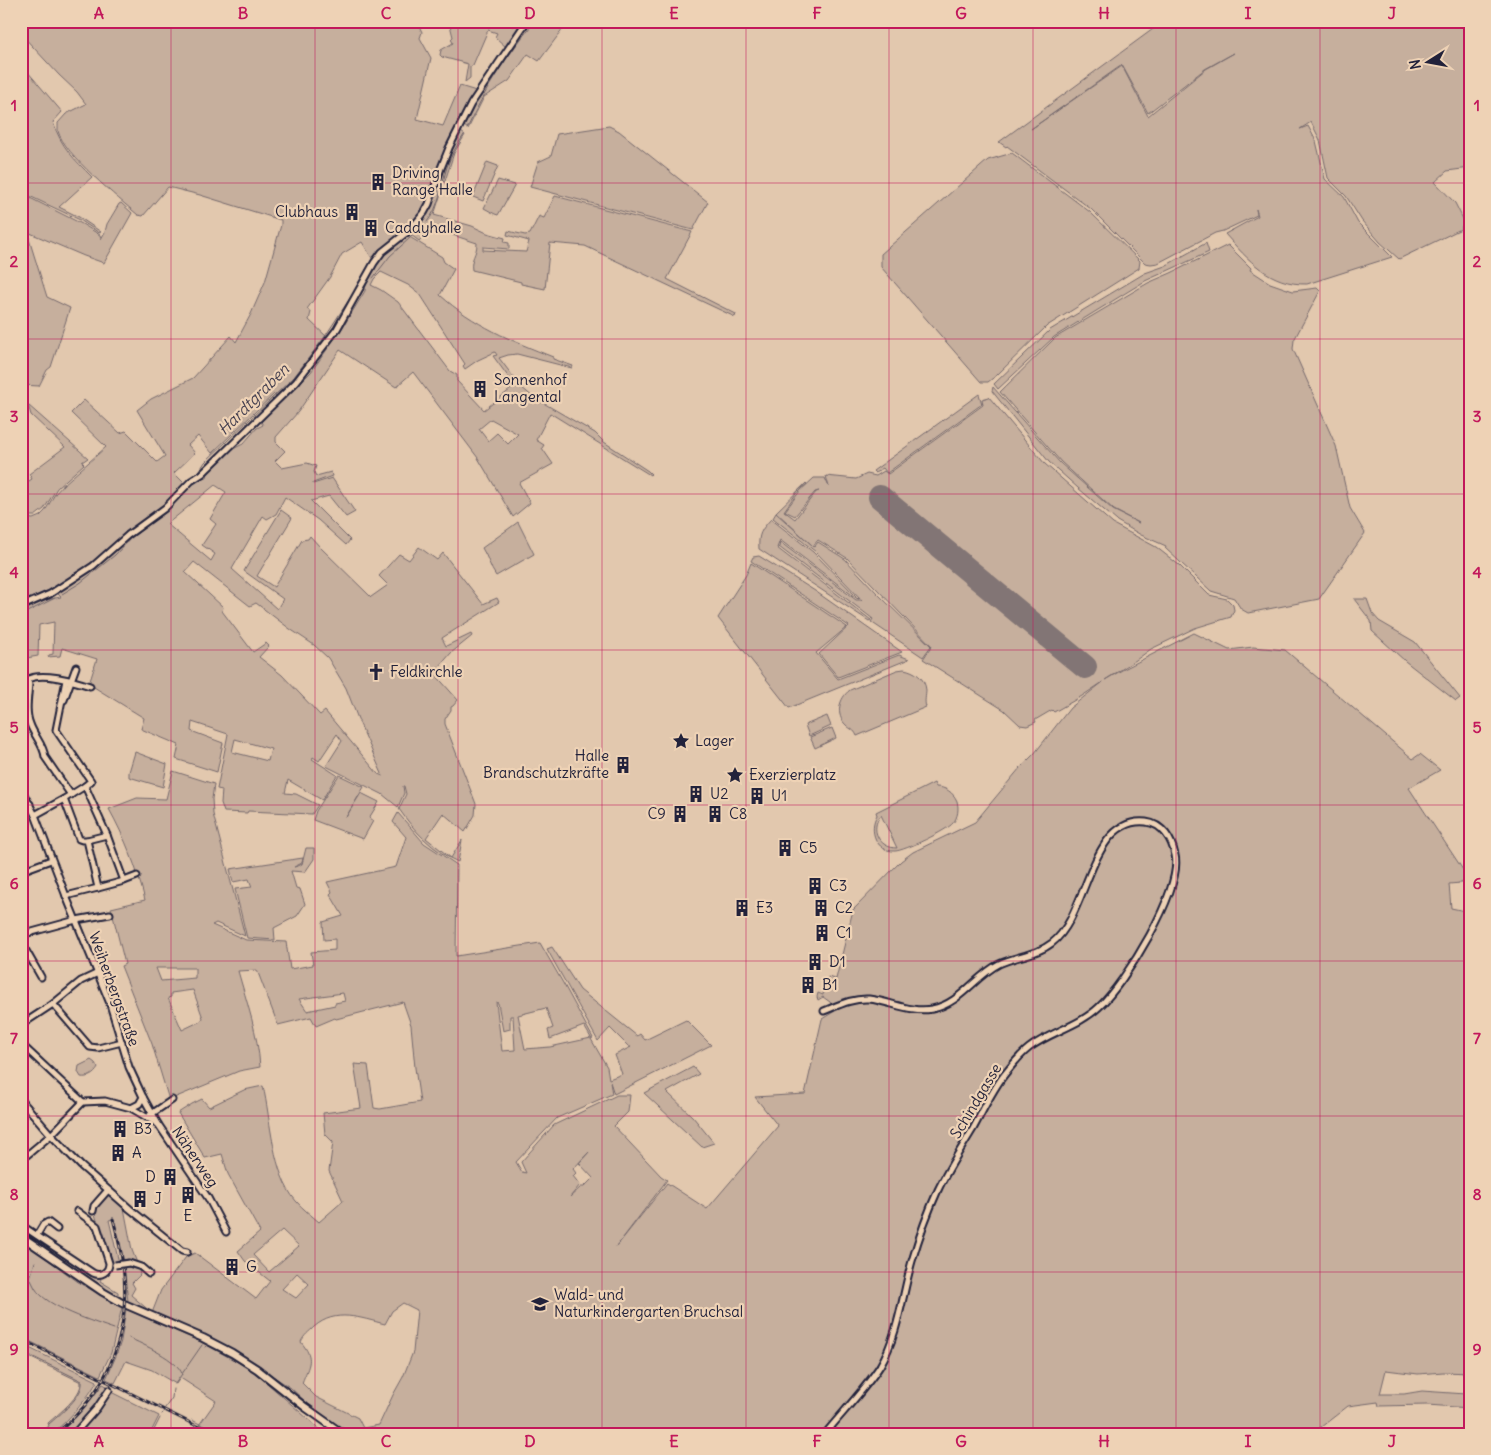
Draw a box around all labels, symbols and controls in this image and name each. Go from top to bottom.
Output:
text: A [94,3,104,23]
text: B [238,3,249,23]
text: C [381,3,392,23]
text: D [524,3,536,23]
text: E [669,3,679,23]
text: F [812,3,822,23]
text: G [955,3,967,23]
text: H [1098,3,1110,23]
text: I [1245,3,1252,23]
text: J [1388,3,1397,23]
north arrow [1404,38,1454,88]
text: N [1405,58,1425,71]
text: 1 [11,95,17,115]
text: 1 [1474,95,1480,115]
place label: Driving Range Halle [392,163,473,199]
building icon: Driving Range Halle [368,172,388,192]
place label: Clubhaus [275,202,338,221]
building icon: Clubhaus [342,202,362,222]
building icon: Caddyhalle [361,218,381,238]
place label: Caddyhalle [385,218,461,237]
text: 2 [10,251,19,271]
text: 2 [1473,251,1482,271]
water label: Hardtgraben [213,359,293,439]
place label: Sonnenhof Langental [494,370,568,406]
building icon: Sonnenhof Langental [470,379,490,399]
text: 3 [9,406,19,426]
text: 3 [1472,406,1482,426]
text: 4 [9,562,19,582]
text: 4 [1472,562,1482,582]
church icon: Feldkirchle [366,662,386,682]
place label: Feldkirchle [390,662,463,681]
text: 5 [9,717,19,737]
text: 5 [1472,717,1482,737]
place icon: Lager [671,731,691,751]
place label: Lager [695,731,734,750]
place label: Halle Brandschutzkräfte [483,746,609,782]
building icon: Halle Brandschutzkräfte [613,755,633,775]
place icon: Exerzierplatz [725,765,745,785]
place label: Exerzierplatz [749,765,836,784]
building icon: U2 [686,784,706,804]
place label: U2 [710,784,728,803]
building icon: U1 [747,786,767,806]
place label: U1 [771,786,787,805]
place label: C9 [648,804,666,823]
building icon: C9 [670,804,690,824]
building icon: C8 [705,804,725,824]
place label: C8 [729,804,748,823]
building icon: C5 [775,838,795,858]
place label: C5 [799,838,818,857]
text: 6 [9,873,19,893]
text: 6 [1472,873,1482,893]
building icon: C3 [805,876,825,896]
place label: C3 [829,876,847,895]
building icon: E3 [732,898,752,918]
place label: E3 [756,898,773,917]
building icon: C2 [811,898,831,918]
place label: C2 [835,898,853,917]
building icon: C1 [812,923,832,943]
place label: C1 [836,923,852,942]
street label: Weiherbergstraße [85,929,144,1049]
building icon: D1 [805,952,825,972]
place label: D1 [829,952,846,971]
building icon: B1 [798,975,818,995]
place label: B1 [822,975,838,994]
text: 7 [10,1028,18,1048]
text: 7 [1473,1028,1481,1048]
street label: Schindgasse [946,1060,1005,1142]
building icon: B3 [110,1119,130,1139]
place label: B3 [134,1119,152,1138]
street label: Näherweg [168,1122,223,1191]
building icon: A [108,1143,128,1163]
place label: A [132,1143,142,1162]
place label: D [145,1167,156,1186]
building icon: D [160,1167,180,1187]
text: 8 [9,1184,19,1204]
text: 8 [1472,1184,1482,1204]
building icon: E [178,1185,198,1205]
building icon: J [130,1189,150,1209]
place label: J [154,1189,162,1208]
place label: E [184,1206,193,1225]
building icon: G [222,1257,242,1277]
place label: G [246,1257,257,1276]
place label: Wald- und Naturkindergarten Bruchsal [554,1285,743,1321]
school or university icon: Wald- und Naturkindergarten Bruchsal [530,1294,550,1314]
text: 9 [9,1339,19,1359]
text: 9 [1472,1339,1482,1359]
text: A [94,1431,104,1451]
text: B [238,1431,249,1451]
text: C [381,1431,392,1451]
text: D [524,1431,536,1451]
text: E [669,1431,679,1451]
text: F [812,1431,822,1451]
text: G [955,1431,967,1451]
text: H [1098,1431,1110,1451]
text: I [1245,1431,1252,1451]
text: J [1388,1431,1397,1451]

